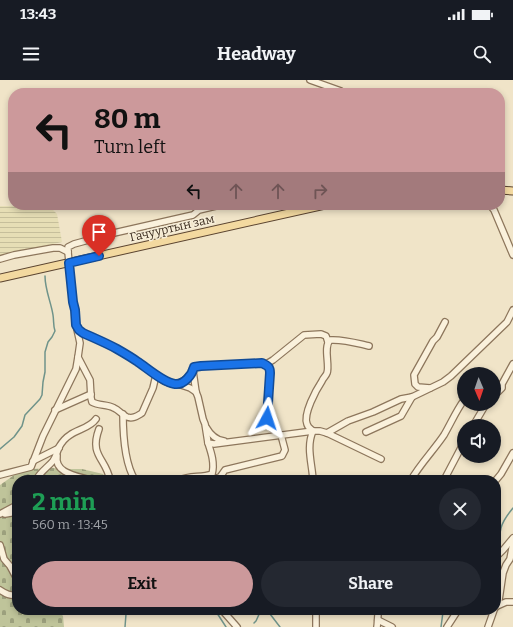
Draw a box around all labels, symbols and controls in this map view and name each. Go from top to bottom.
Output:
text: 13:43 [20,5,56,23]
icon: menu [20,43,42,65]
text: Headway [217,43,296,65]
icon: search [471,43,493,65]
text: 80 m [94,102,160,135]
icon: left [28,104,80,156]
text: Turn left [94,136,166,158]
icon: left [183,180,205,202]
icon: ahead [225,180,247,202]
icon: ahead [267,180,289,202]
icon: right [309,180,331,202]
street label: Гачууртын зам [128,211,216,245]
pin [82,215,116,256]
icon: arrive [88,221,110,243]
north arrow [457,367,501,411]
map controls [457,367,501,463]
position arrow [246,397,288,439]
button: sound [457,419,501,463]
text: 2 min [32,488,96,516]
button: close [439,488,481,530]
text: 560 m · 13:45 [32,517,108,532]
button: Exit [32,561,253,607]
button: Share [261,561,481,607]

